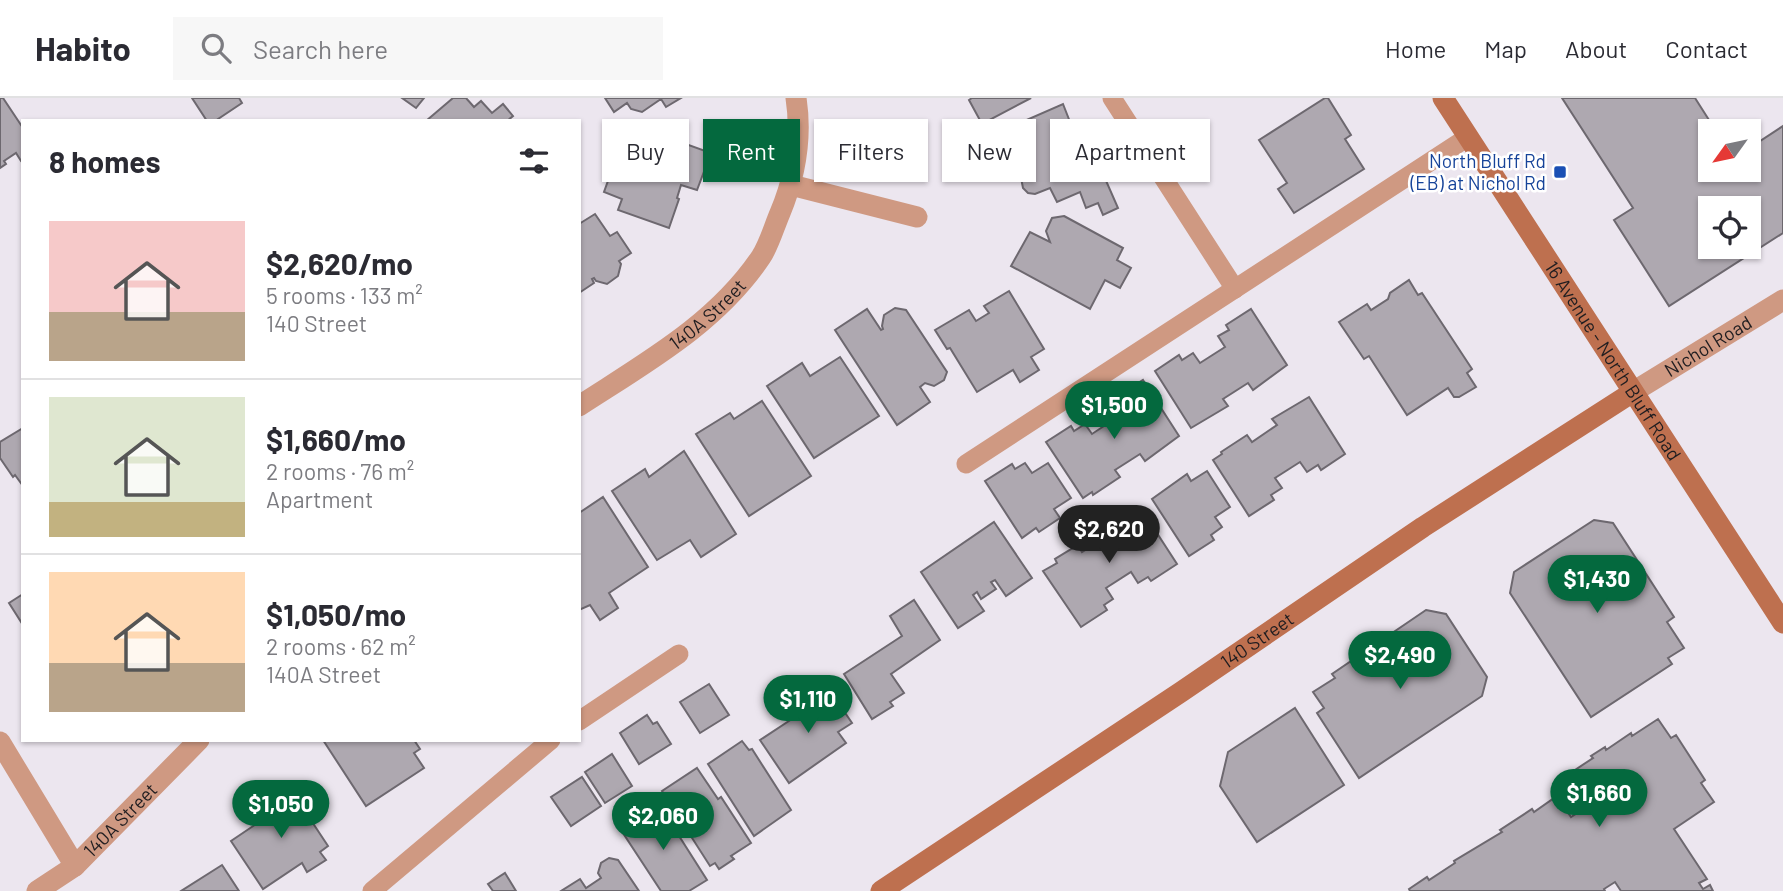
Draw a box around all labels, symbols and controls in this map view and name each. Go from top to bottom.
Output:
search box [173,17,663,80]
text: Habito [35,28,131,68]
icon: search [197,29,235,67]
text: Search here [253,33,388,64]
text: Home [1385,34,1446,63]
text: Map [1484,34,1527,63]
text: About [1565,34,1627,63]
text: Contact [1665,34,1748,63]
chip: Buy [602,119,689,182]
chip: Rent [703,119,800,182]
chip: Filters [814,119,928,182]
chip: New [942,119,1036,182]
chip: Apartment [1050,119,1210,182]
north arrow [1698,119,1760,182]
map controls [1698,119,1761,259]
icon: filters [515,142,553,180]
text: 8 homes [49,143,160,179]
place label: North Bluff Rd (EB) at Nichol Rd [1409,149,1546,194]
marker: North Bluff Rd (EB) at Nichol Rd [1552,164,1568,180]
button: locate [1698,196,1761,259]
text: $2,620/mo [266,245,413,281]
icon: home [105,249,189,333]
street label: 16 Avenue - North Bluff Road [1541,256,1687,465]
street label: 140A Street [664,274,750,354]
text: 5 rooms · 133 m² [266,281,423,309]
text: 140 Street [266,309,367,337]
street label: Nichol Road [1660,310,1756,381]
pin: $1,500 [1057,382,1171,441]
text: $1,500 [1081,390,1147,418]
text: $1,660/mo [266,421,406,457]
icon: home [105,425,189,509]
text: 2 rooms · 76 m² [266,457,414,485]
text: Apartment [266,485,373,513]
pin: $2,620 [1052,505,1166,565]
text: $2,620 [1074,514,1144,542]
pin: $1,430 [1540,556,1654,615]
text: $1,430 [1564,564,1630,592]
text: $1,050/mo [266,596,406,632]
icon: home [105,600,189,684]
street label: 140 Street [1216,607,1298,673]
text: 2 rooms · 62 m² [266,632,416,660]
pin: $2,490 [1343,632,1457,691]
text: $2,490 [1364,640,1436,668]
text: 140A Street [266,660,381,688]
pin: $1,110 [751,676,865,735]
text: $1,110 [780,684,836,712]
pin: $1,660 [1542,770,1656,829]
street label: 140A Street [78,778,161,862]
text: $1,660 [1566,778,1632,806]
pin: $1,050 [224,780,338,840]
text: $1,050 [248,789,314,817]
pin: $2,060 [606,792,720,852]
text: $2,060 [628,801,698,829]

